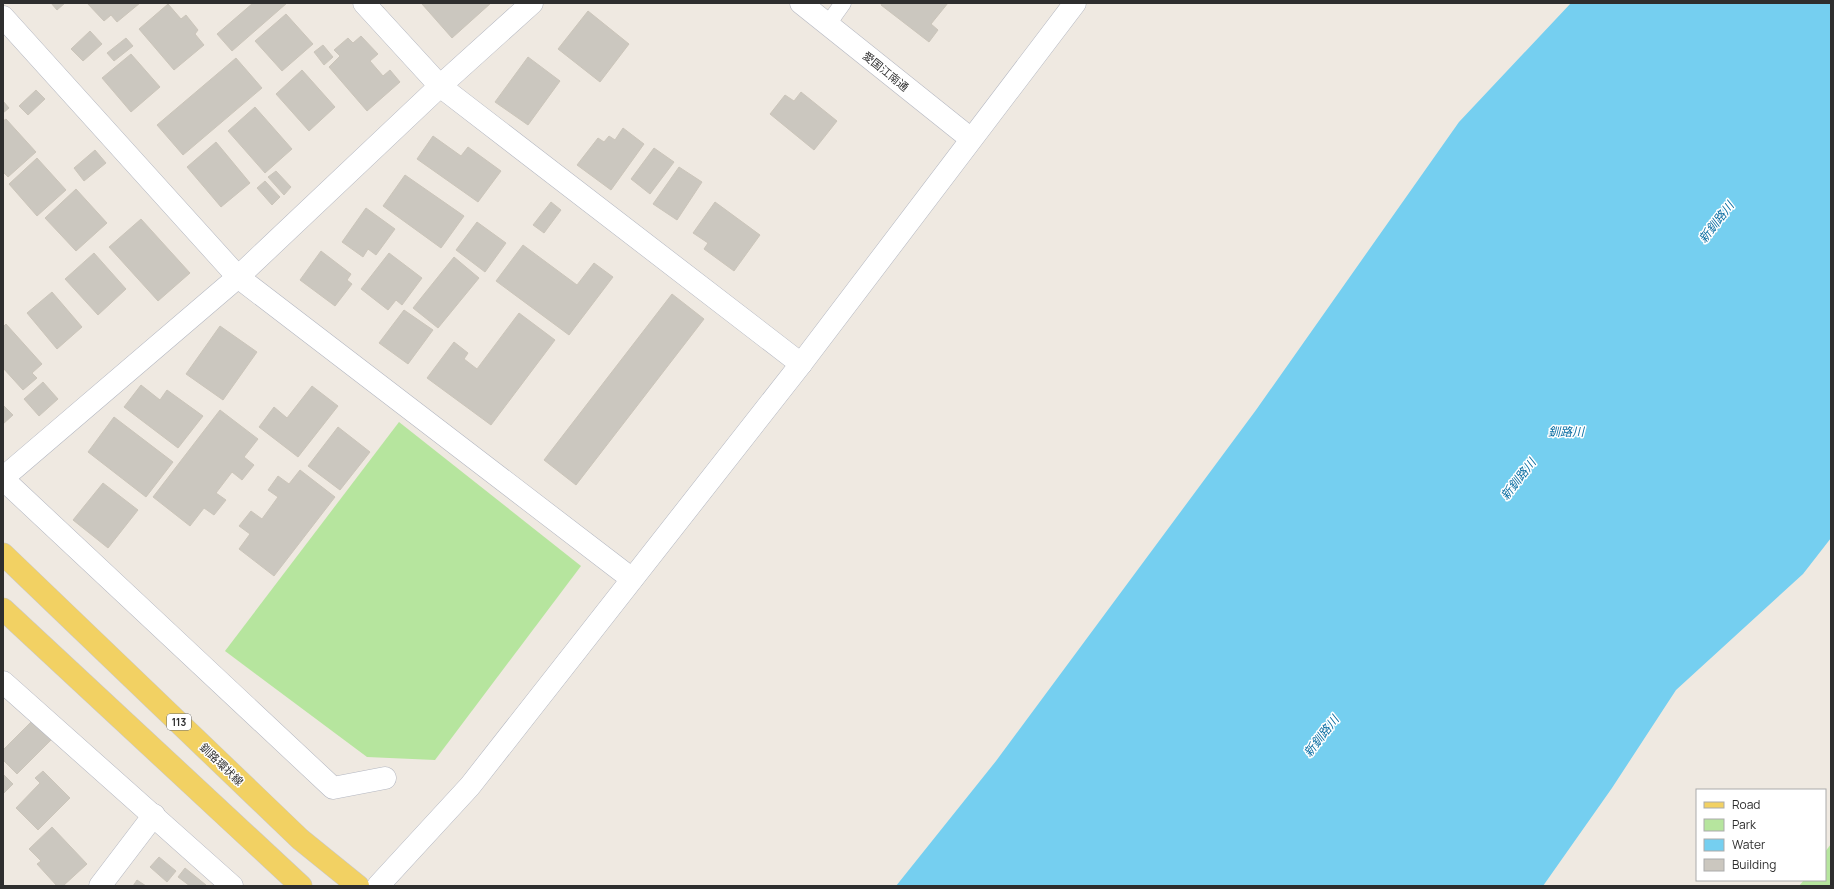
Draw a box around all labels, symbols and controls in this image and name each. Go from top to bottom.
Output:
street label: 愛国江南通 [860,48,912,94]
water label: 新釧路川 [1695,196,1739,246]
water label: 釧路川 [1548,423,1586,440]
water label: 新釧路川 [1497,453,1541,503]
water label: 新釧路川 [1300,710,1344,760]
road number: 113 [167,714,191,730]
street label: 釧路環状線 [197,740,247,788]
legend [1696,789,1826,881]
text: Road [1732,796,1760,813]
text: Park [1732,816,1757,833]
text: Water [1732,836,1766,853]
text: Building [1732,856,1776,873]

